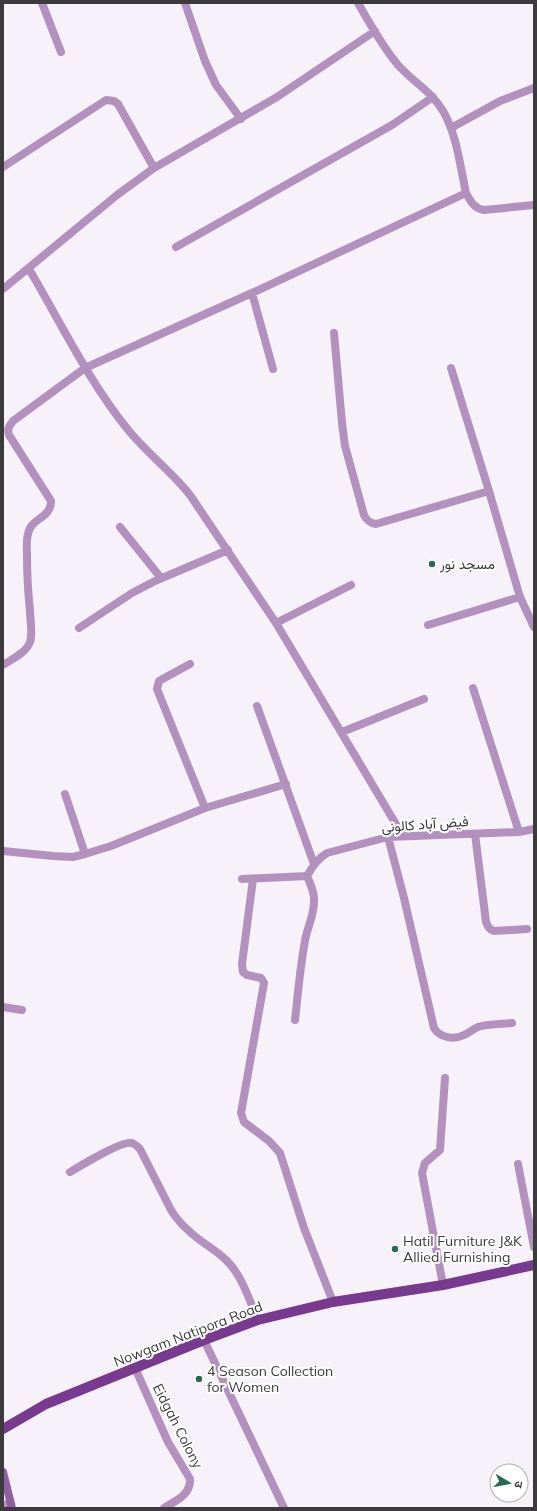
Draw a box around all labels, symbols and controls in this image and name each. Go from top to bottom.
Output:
place label: مسجد نور [439,555,495,573]
marker: مسجد نور [427,559,437,569]
street label: فیض آباد کالونی [381,812,469,836]
place label: Hatil Furniture J&K Allied Furnishing [403,1232,523,1266]
marker: Hatil Furniture J&K Allied Furnishing [390,1244,400,1254]
street label: Nowgam Natipora Road [111,1297,265,1371]
place label: 4 Season Collection for Women [207,1362,333,1396]
marker: 4 Season Collection for Women [194,1374,204,1384]
street label: Eidgah Colony [149,1381,207,1472]
north arrow [489,1463,529,1503]
text: उ [511,1480,526,1490]

